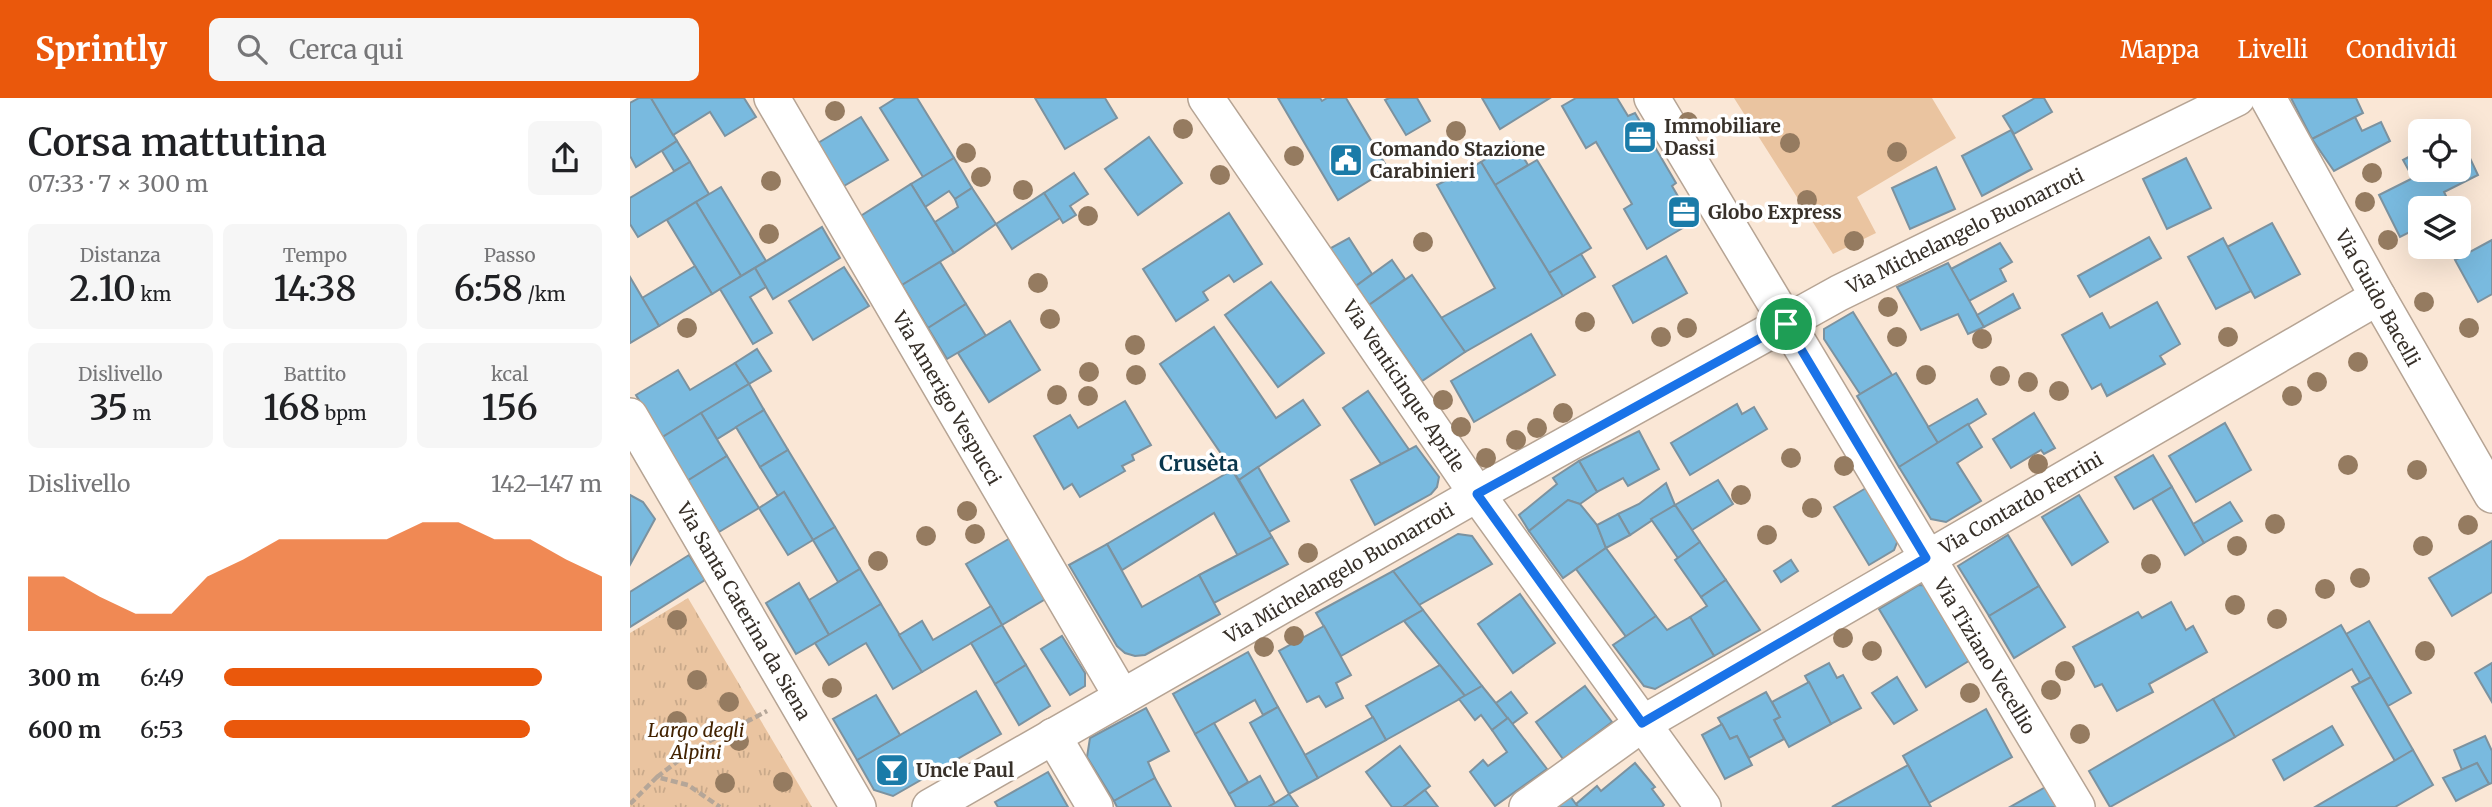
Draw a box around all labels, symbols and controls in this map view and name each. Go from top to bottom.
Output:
search box [209,18,699,81]
text: Sprintly [35,29,167,70]
icon: search [233,30,271,68]
text: Cerca qui [289,33,403,66]
text: Mappa [2120,34,2199,65]
text: Livelli [2237,34,2308,65]
text: Condividi [2346,34,2457,65]
place label: Immobiliare Dassi [1664,114,1781,160]
office icon: Immobiliare Dassi [1621,118,1659,156]
text: Corsa mattutina [28,119,327,166]
map controls [2408,119,2471,259]
button: locate [2408,119,2471,182]
button: share [528,121,602,195]
place label: Comando Stazione Carabinieri [1370,137,1545,183]
public building icon: Comando Stazione Carabinieri [1327,141,1365,179]
street label: Via Michelangelo Buonarroti [1842,163,2087,299]
text: 07:33 · 7 × 300 m [28,169,208,198]
office icon: Globo Express [1665,193,1703,231]
button: layers [2408,196,2471,259]
place label: Globo Express [1708,200,1842,224]
street label: Via Guido Bacelli [2330,224,2426,371]
text: Distanza [80,243,161,267]
text: Tempo [283,243,347,267]
text: Passo [484,243,536,267]
text: 2.10 [69,267,136,311]
text: 14:38 [273,267,357,311]
text: 6:58 [454,267,523,311]
text: km [136,282,171,306]
text: /km [523,282,566,306]
pin [1756,294,1816,354]
street label: Via Venticinque Aprile [1337,295,1470,476]
icon: arrive [1767,305,1805,343]
street label: Via Amerigo Vespucci [887,306,1006,489]
text: Dislivello [78,362,163,386]
text: Battito [284,362,346,386]
text: kcal [491,362,528,386]
text: 35 [89,386,128,430]
text: 168 [263,386,320,430]
text: 156 [482,386,538,430]
text: m [128,401,151,425]
text: bpm [320,401,367,425]
street label: Via Contardo Ferrini [1934,446,2107,560]
district label: Crusèta [1159,450,1239,477]
text: Dislivello [28,469,130,498]
text: 142–147 m [491,469,602,498]
street label: Via Santa Caterina da Siena [671,497,816,724]
street label: Via Michelangelo Buonarroti [1219,497,1458,649]
street label: Via Tiziano Vecellio [1928,573,2041,738]
text: 300 m [28,663,100,692]
text: 6:49 [140,663,184,692]
text: 600 m [28,715,101,744]
text: 6:53 [140,715,184,744]
park label: Largo degli Alpini [648,718,744,764]
bar icon: Uncle Paul [873,751,911,789]
place label: Uncle Paul [916,758,1014,782]

